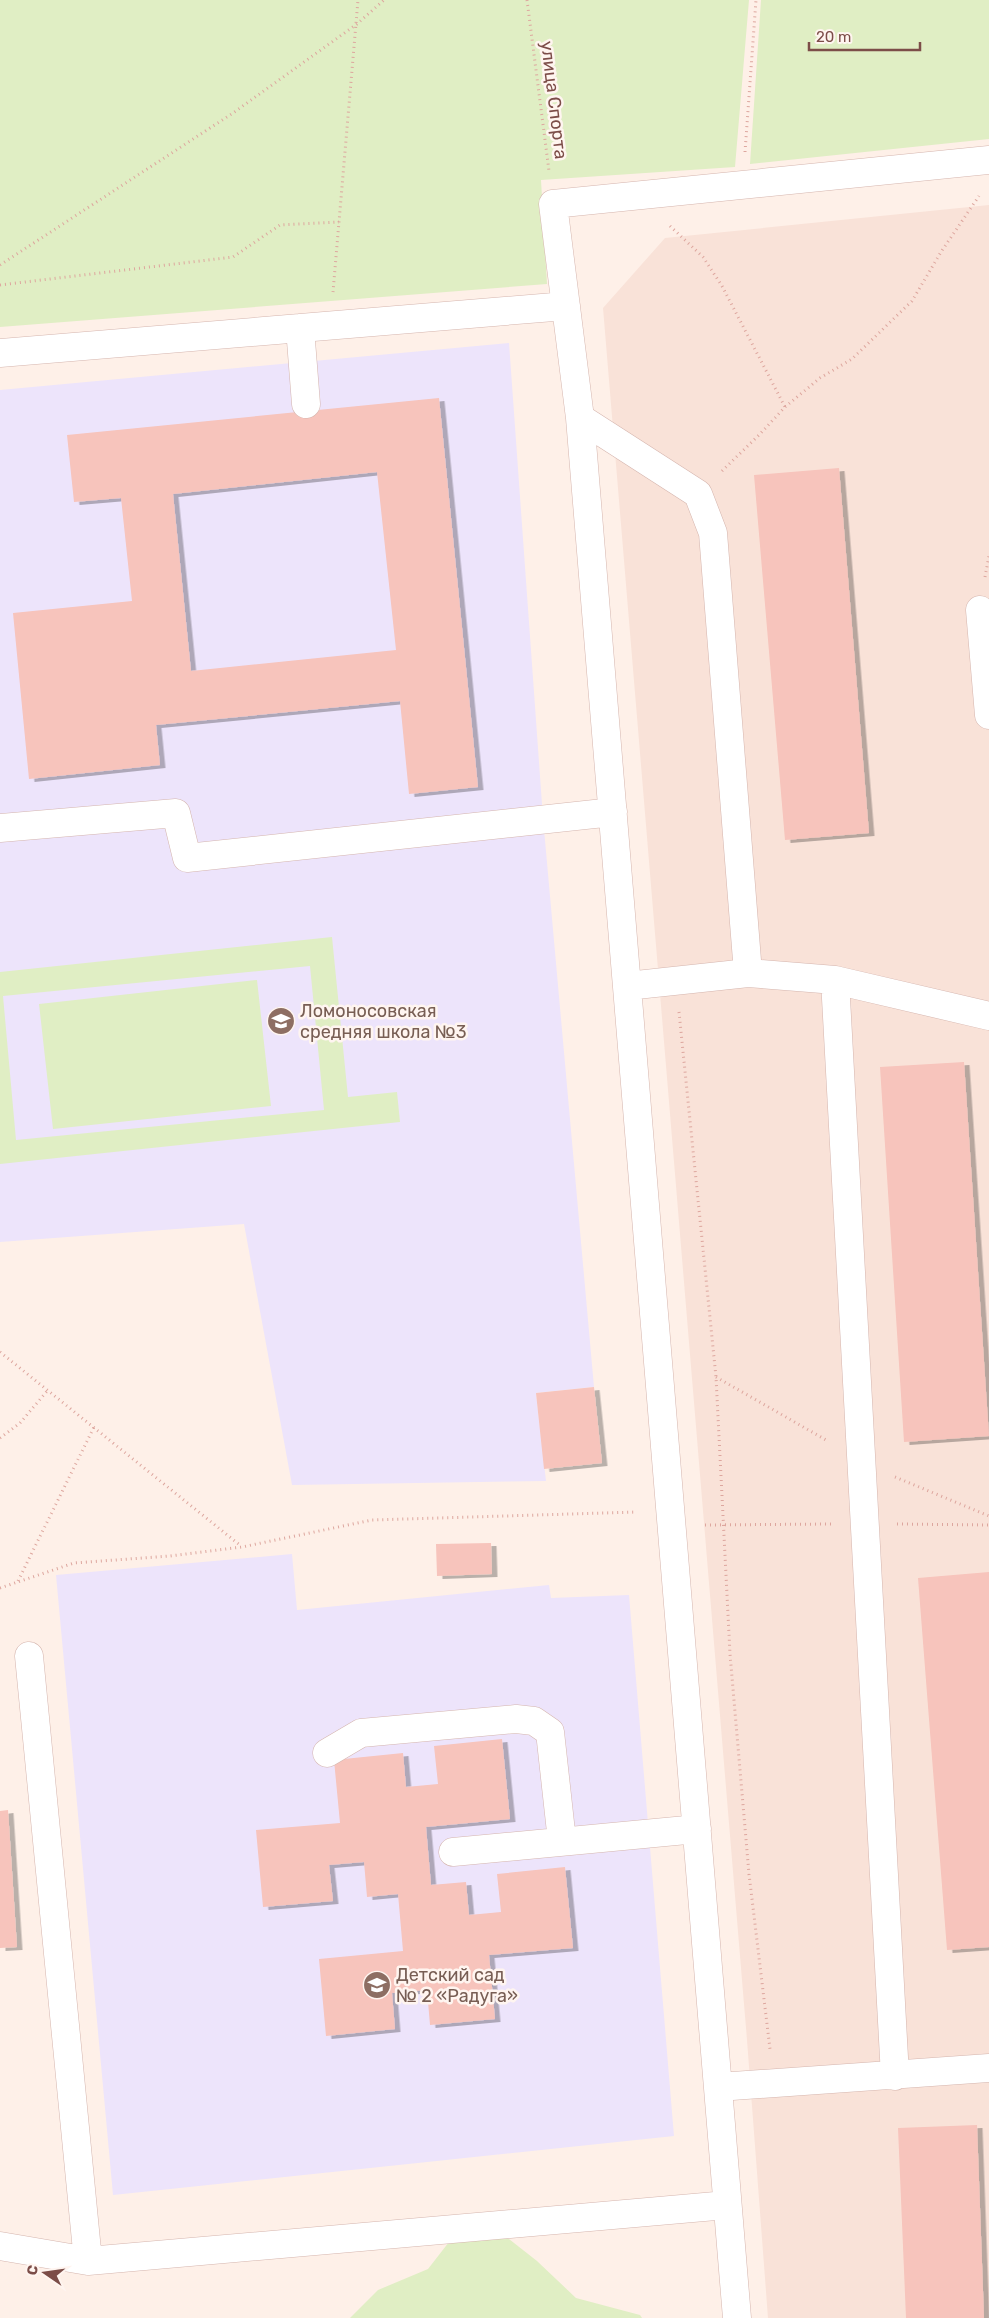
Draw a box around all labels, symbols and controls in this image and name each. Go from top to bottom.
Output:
scale bar [809,20,920,52]
text: 20 m [816,28,851,46]
street label: улица Спорта [536,40,572,160]
place label: Ломоносовская средняя школа №3 [300,1000,467,1043]
school or university icon: Ломоносовская средняя школа №3 [266,1006,296,1036]
place label: Детский сад № 2 «Радуга» [396,1964,518,2007]
school or university icon: Детский сад № 2 «Радуга» [362,1970,392,2000]
north arrow [20,2248,70,2298]
text: С [23,2263,42,2277]

